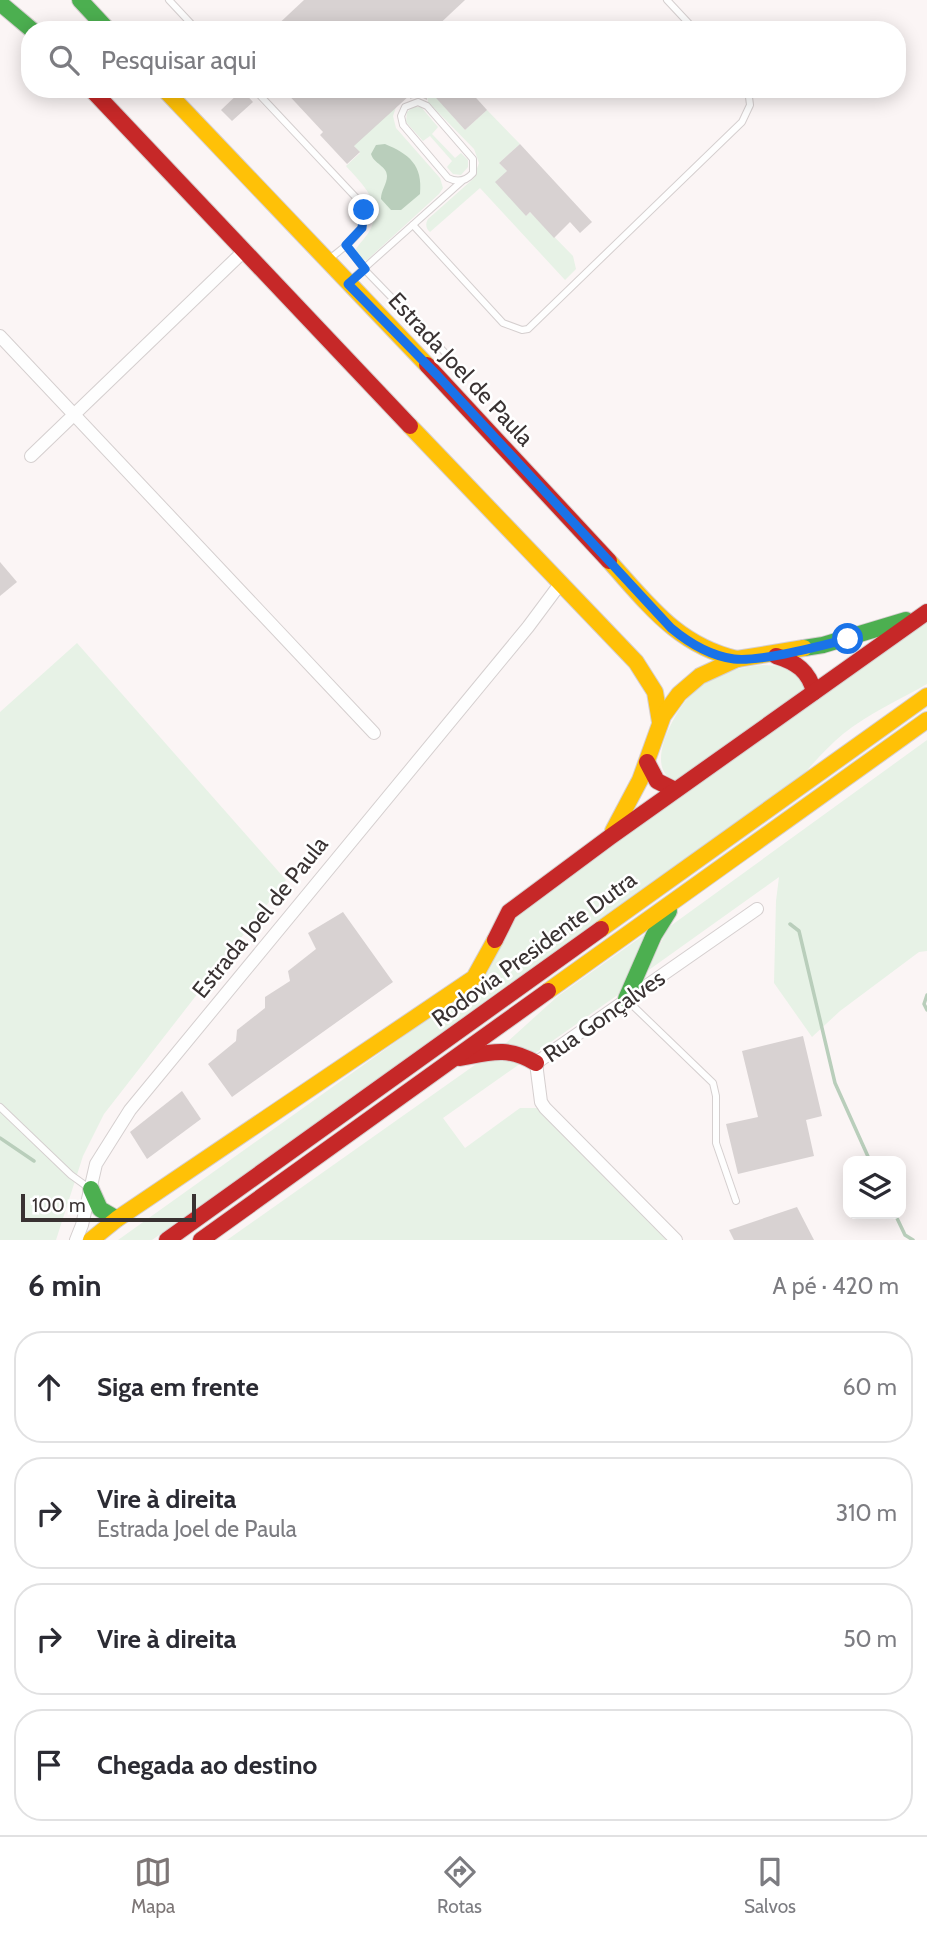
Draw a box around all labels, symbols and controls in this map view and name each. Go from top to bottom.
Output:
search box [21,21,906,98]
icon: search [45,41,83,79]
text: Pesquisar aqui [101,44,257,76]
route end [348,194,379,225]
street label: Estrada Joel de Paula [383,286,539,452]
route start [832,623,863,654]
street label: Estrada Joel de Paula [186,831,334,1003]
street label: Rodovia Presidente Dutra [426,865,642,1033]
street label: Rua Gonçalves [538,964,670,1068]
map controls [843,1156,906,1219]
button: layers [843,1156,906,1219]
scale bar [21,1191,196,1223]
text: 100 m [32,1194,86,1217]
text: 6 min [28,1267,101,1304]
text: A pé · 420 m [773,1272,899,1300]
icon: ahead [30,1368,68,1406]
text: Siga em frente [97,1371,259,1403]
text: 60 m [843,1373,897,1401]
text: Vire à direita [97,1483,237,1515]
icon: right [30,1494,68,1532]
text: 310 m [836,1499,897,1527]
text: Estrada Joel de Paula [97,1515,297,1543]
icon: right [30,1620,68,1658]
text: Vire à direita [97,1623,237,1655]
text: 50 m [843,1625,897,1653]
icon: arrive [30,1746,68,1784]
text: Chegada ao destino [97,1749,317,1781]
tab: Mapa [131,1853,175,1918]
tab: Rotas [437,1853,482,1918]
tab: Salvos [744,1853,796,1918]

